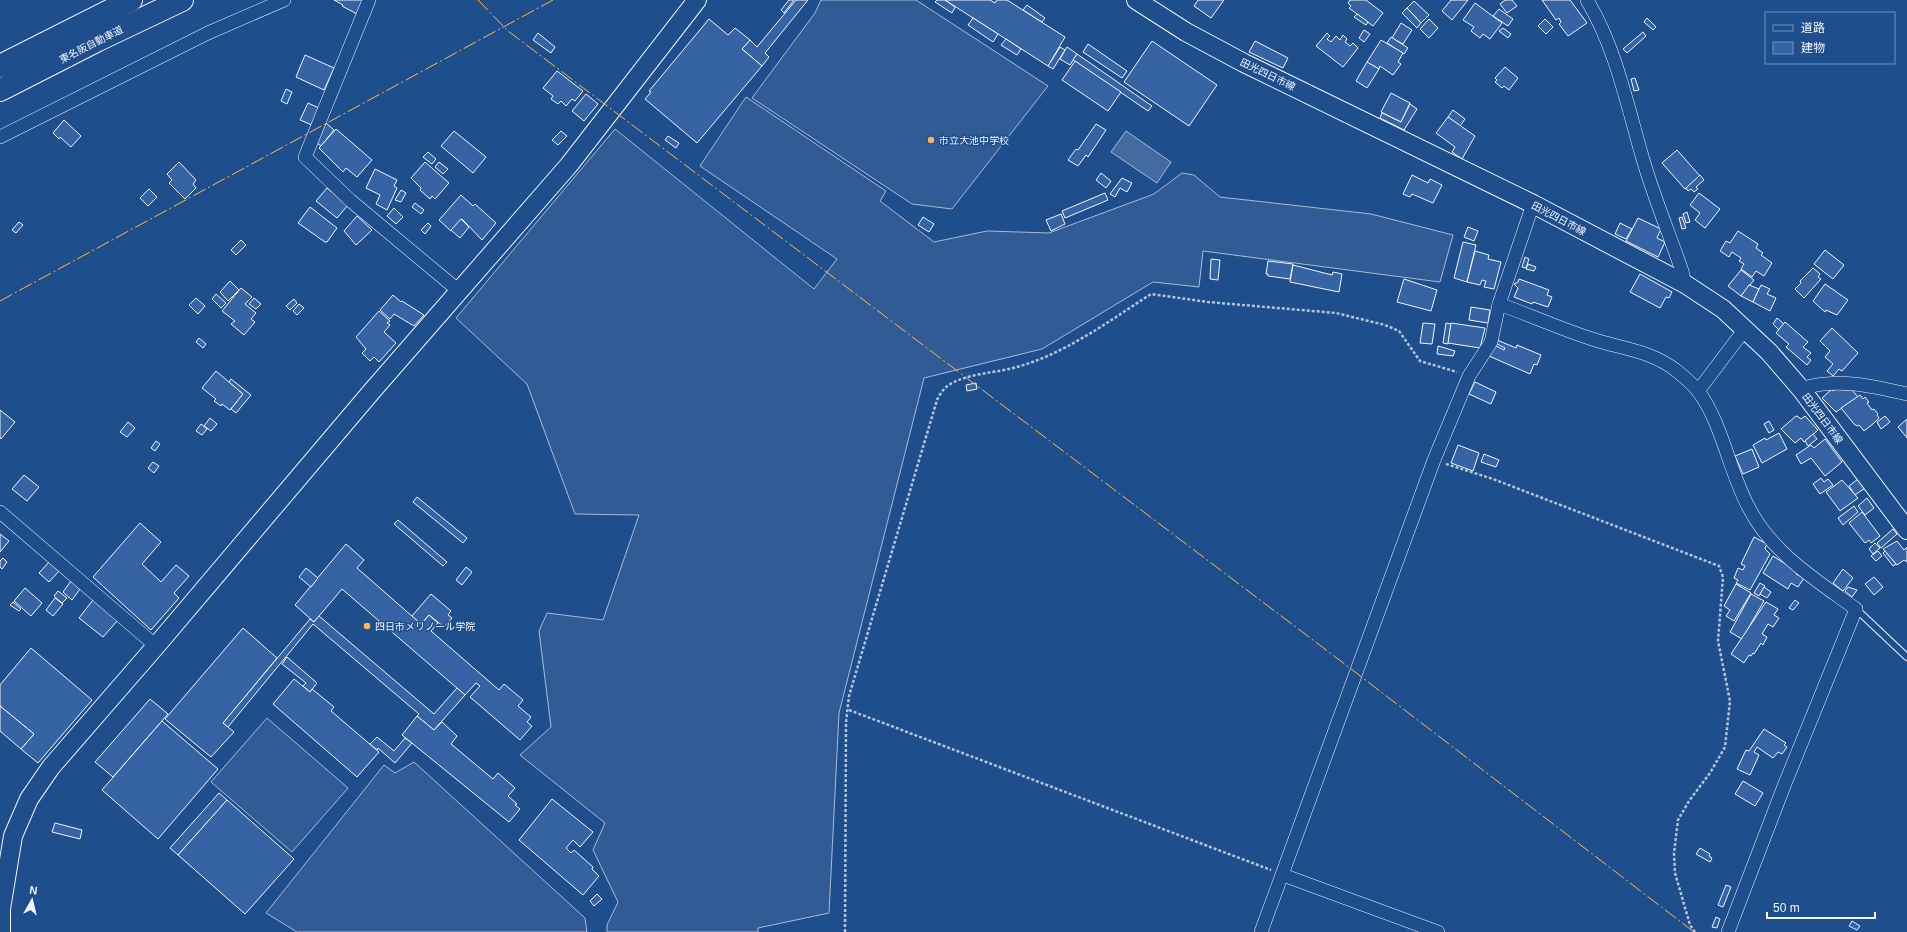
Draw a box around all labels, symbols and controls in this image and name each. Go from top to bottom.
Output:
legend [1765,12,1895,64]
text: 道路 [1801,21,1825,35]
street label: 東名阪自動車道 [58,24,125,65]
text: 建物 [1801,41,1825,55]
street label: 田光四日市線 [1238,56,1297,93]
marker: 市立大池中学校 [926,135,936,145]
place label: 市立大池中学校 [939,135,1009,146]
street label: 田光四日市線 [1530,200,1588,237]
street label: 田光四日市線 [1800,391,1845,446]
marker: 四日市メリノール学院 [362,621,372,631]
place label: 四日市メリノール学院 [375,621,475,632]
north arrow [12,880,52,920]
text: N [29,884,38,897]
scale bar [1767,894,1875,920]
text: 50 m [1773,901,1800,915]

